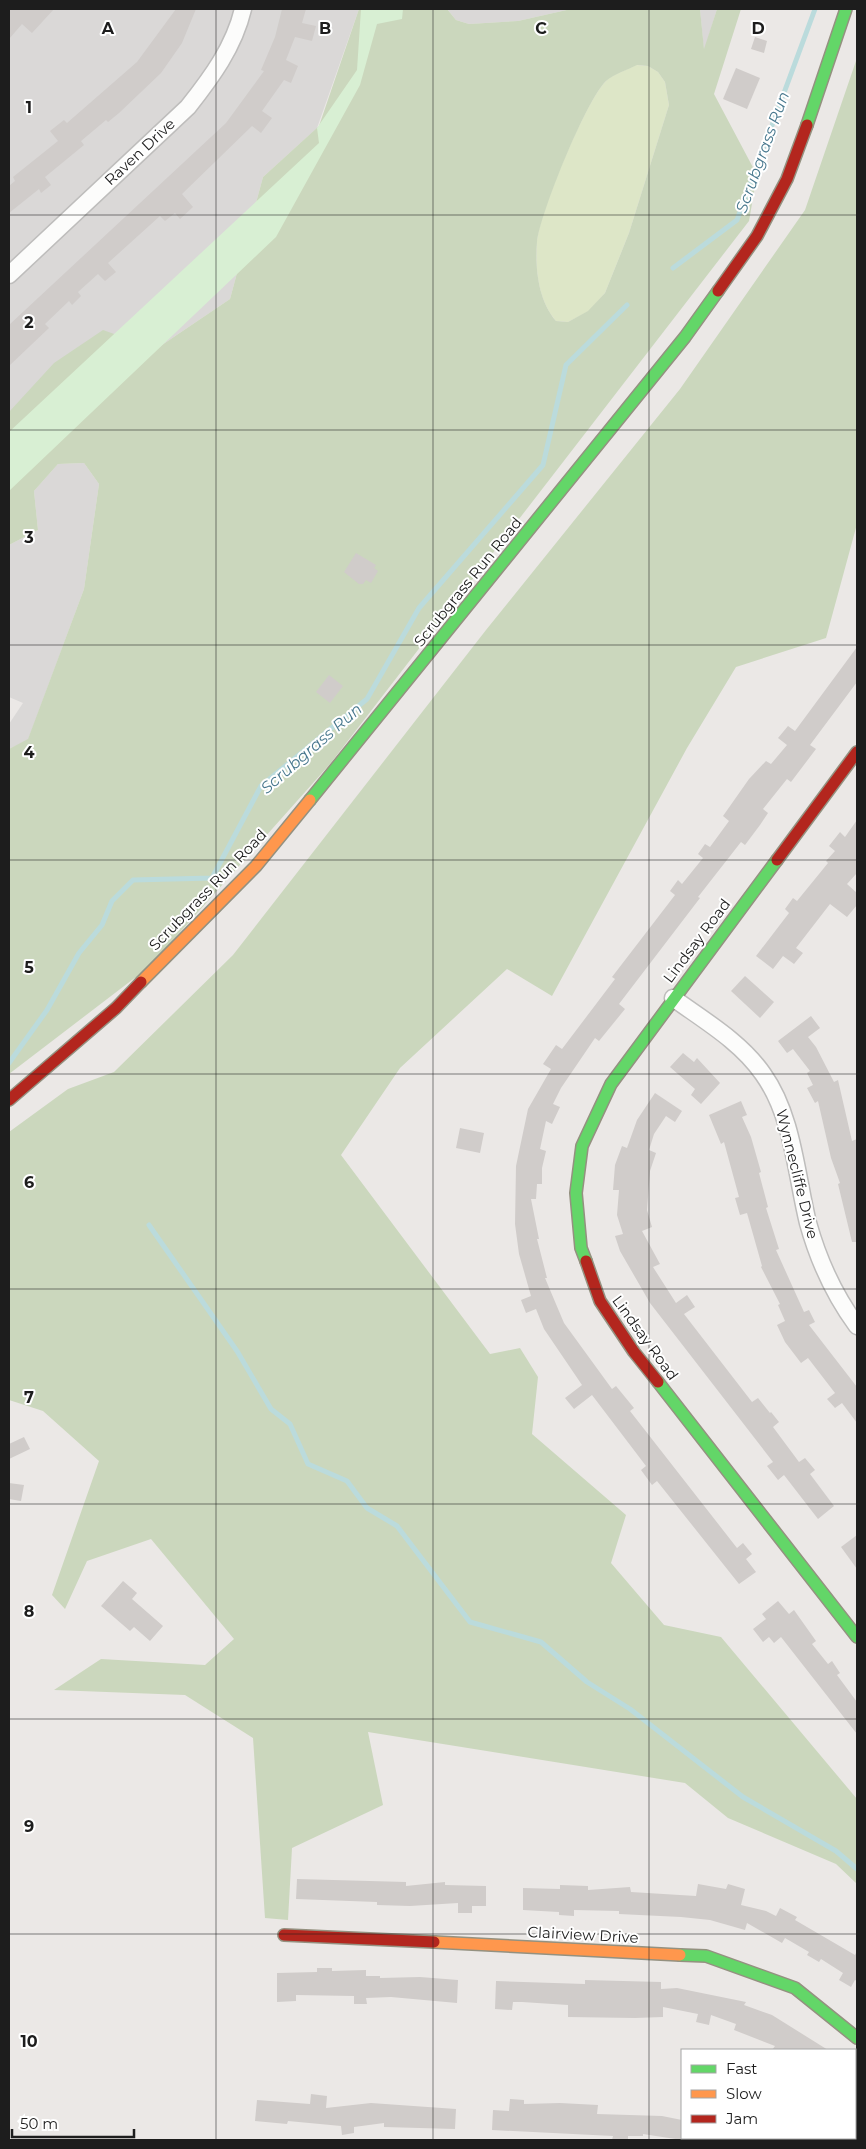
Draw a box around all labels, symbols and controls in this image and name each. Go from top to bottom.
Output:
text: A [101,19,115,38]
text: B [319,19,331,38]
text: C [535,19,547,38]
text: D [751,19,765,38]
water label: Scrubgrass Run [732,89,793,215]
text: 1 [26,98,32,117]
street label: Raven Drive [100,114,179,189]
text: 2 [24,313,34,332]
street label: Scrubgrass Run Road [409,513,526,650]
text: 3 [23,528,34,547]
water label: Scrubgrass Run [257,699,366,797]
text: 4 [23,743,35,762]
street label: Scrubgrass Run Road [145,825,270,954]
street label: Lindsay Road [659,895,734,986]
text: 5 [24,958,34,977]
street label: Wynnecliffe Drive [772,1107,823,1241]
text: 6 [24,1173,34,1192]
street label: Lindsay Road [608,1292,683,1384]
text: 7 [24,1388,34,1407]
text: 8 [24,1602,34,1621]
text: 9 [24,1817,34,1836]
street label: Clairview Drive [527,1922,639,1947]
text: 10 [20,2032,38,2051]
legend [681,2049,856,2139]
text: Fast [726,2059,757,2078]
text: Slow [726,2084,762,2103]
scale bar [12,2106,135,2138]
text: Jam [725,2109,758,2128]
text: 50 m [20,2114,58,2133]

